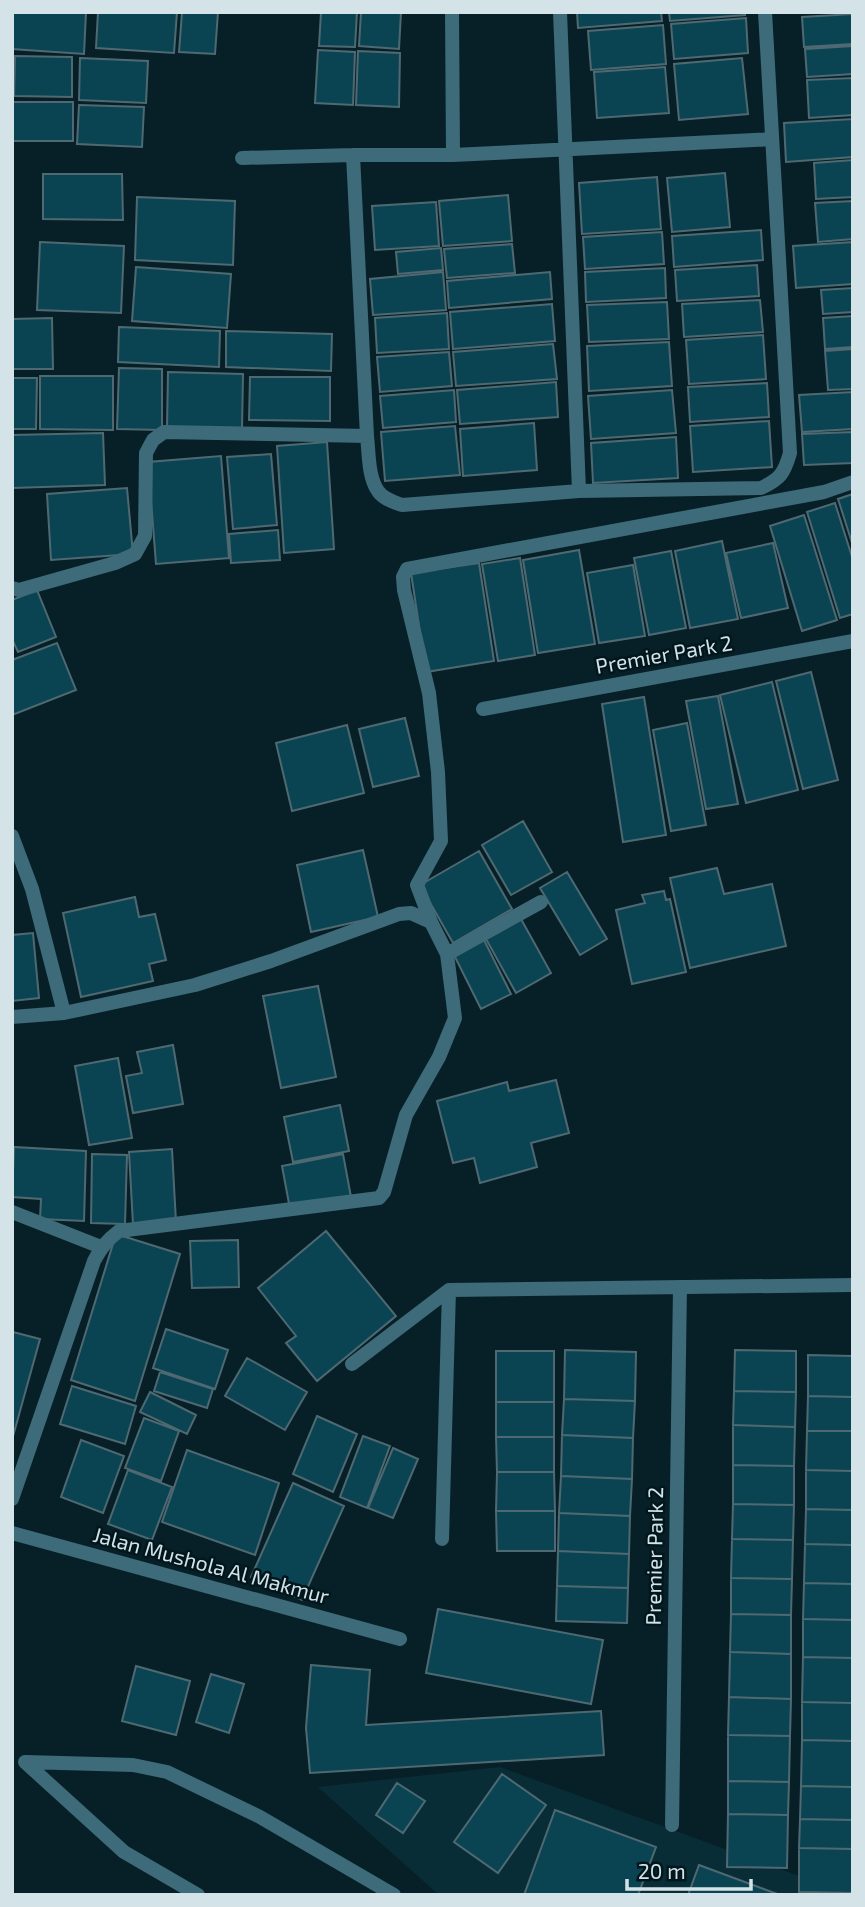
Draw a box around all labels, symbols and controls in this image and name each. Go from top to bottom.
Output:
street label: Premier Park 2 [593,629,734,678]
street label: Premier Park 2 [640,1486,667,1625]
street label: Jalan Mushola Al Makmur [91,1521,333,1608]
scale bar [627,1848,751,1892]
text: 20 m [638,1858,686,1883]

